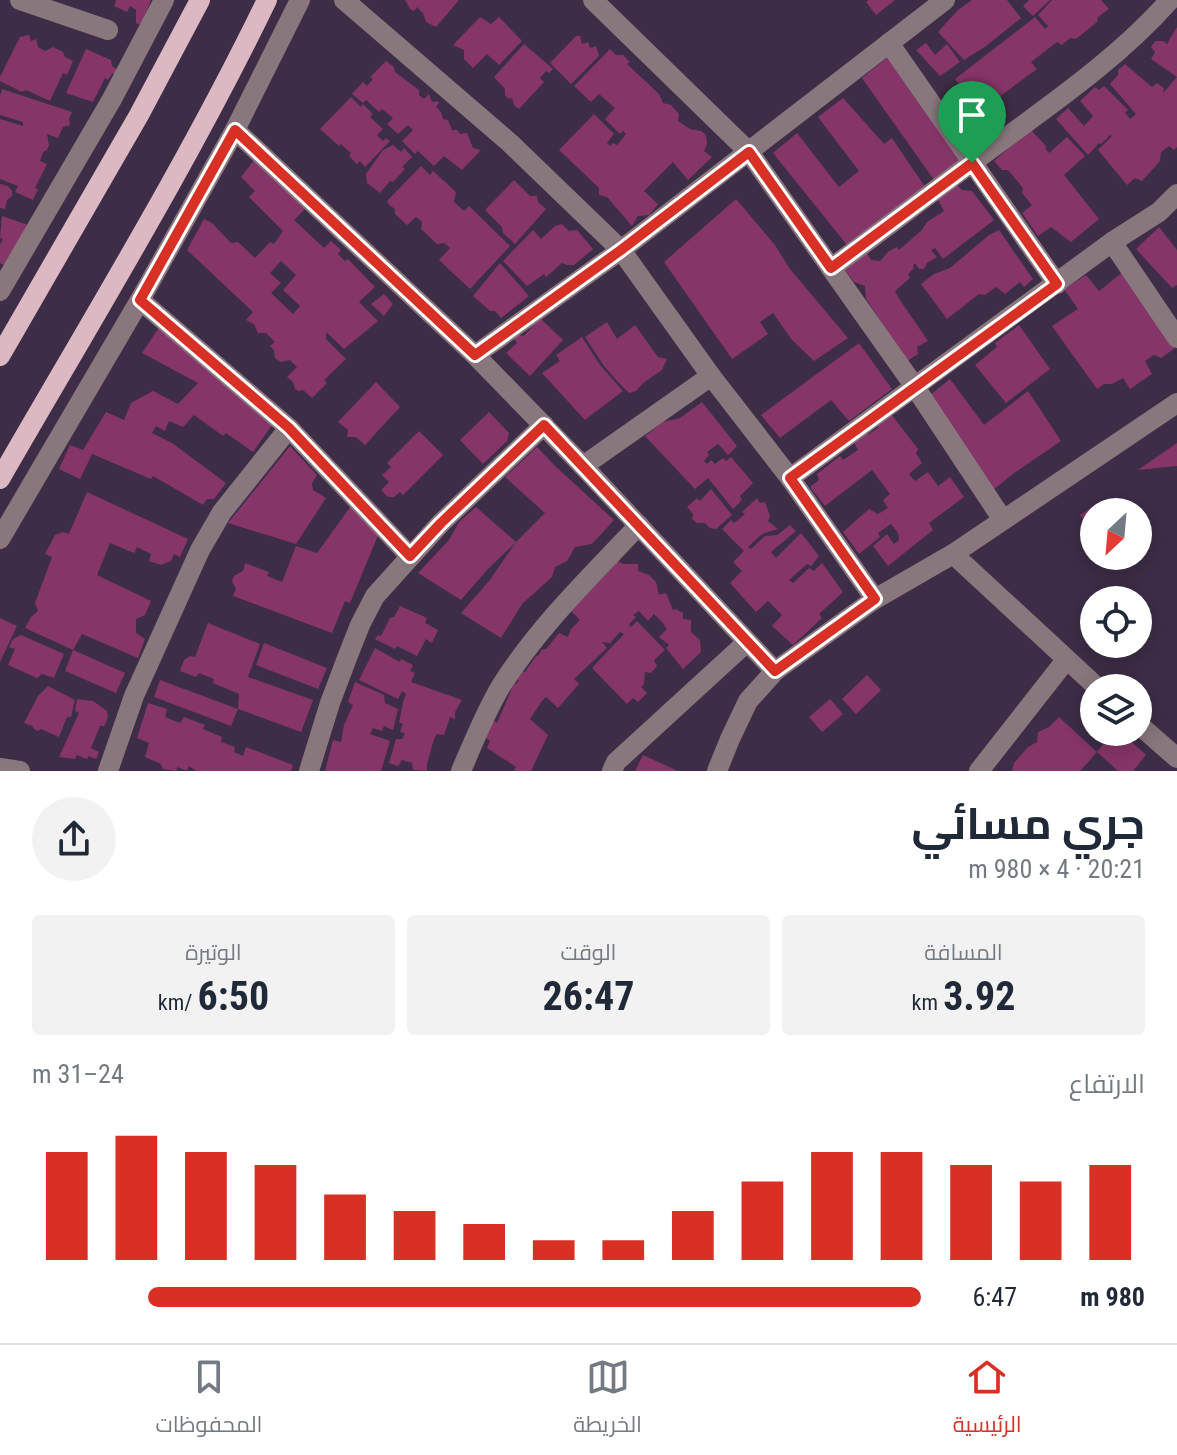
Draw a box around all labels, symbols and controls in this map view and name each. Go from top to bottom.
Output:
pin [938,81,1006,163]
icon: arrive [950,93,994,137]
north arrow [1080,498,1152,570]
map controls [1080,498,1152,746]
button: locate [1080,586,1152,658]
button: layers [1080,674,1152,746]
button: share [32,797,116,881]
text: جري مسائي [911,798,1145,850]
text: 20:21 · 4 × 980 m [968,854,1145,884]
text: الوتيرة [185,940,242,965]
text: الوقت [560,940,617,965]
text: المسافة [924,940,1003,965]
text: 6:50 [198,973,269,1020]
text: 26:47 [543,973,634,1020]
text: 3.92 [943,973,1015,1020]
text: /km [158,990,198,1015]
text: km [912,990,943,1015]
text: 24–31 m [32,1059,124,1089]
text: الارتفاع [1069,1069,1145,1099]
text: 6:47 [972,1282,1017,1312]
text: 980 m [1080,1282,1145,1312]
tab: المحفوظات [155,1355,262,1445]
tab: الخريطة [573,1355,642,1445]
tab: الرئيسية [953,1355,1022,1445]

